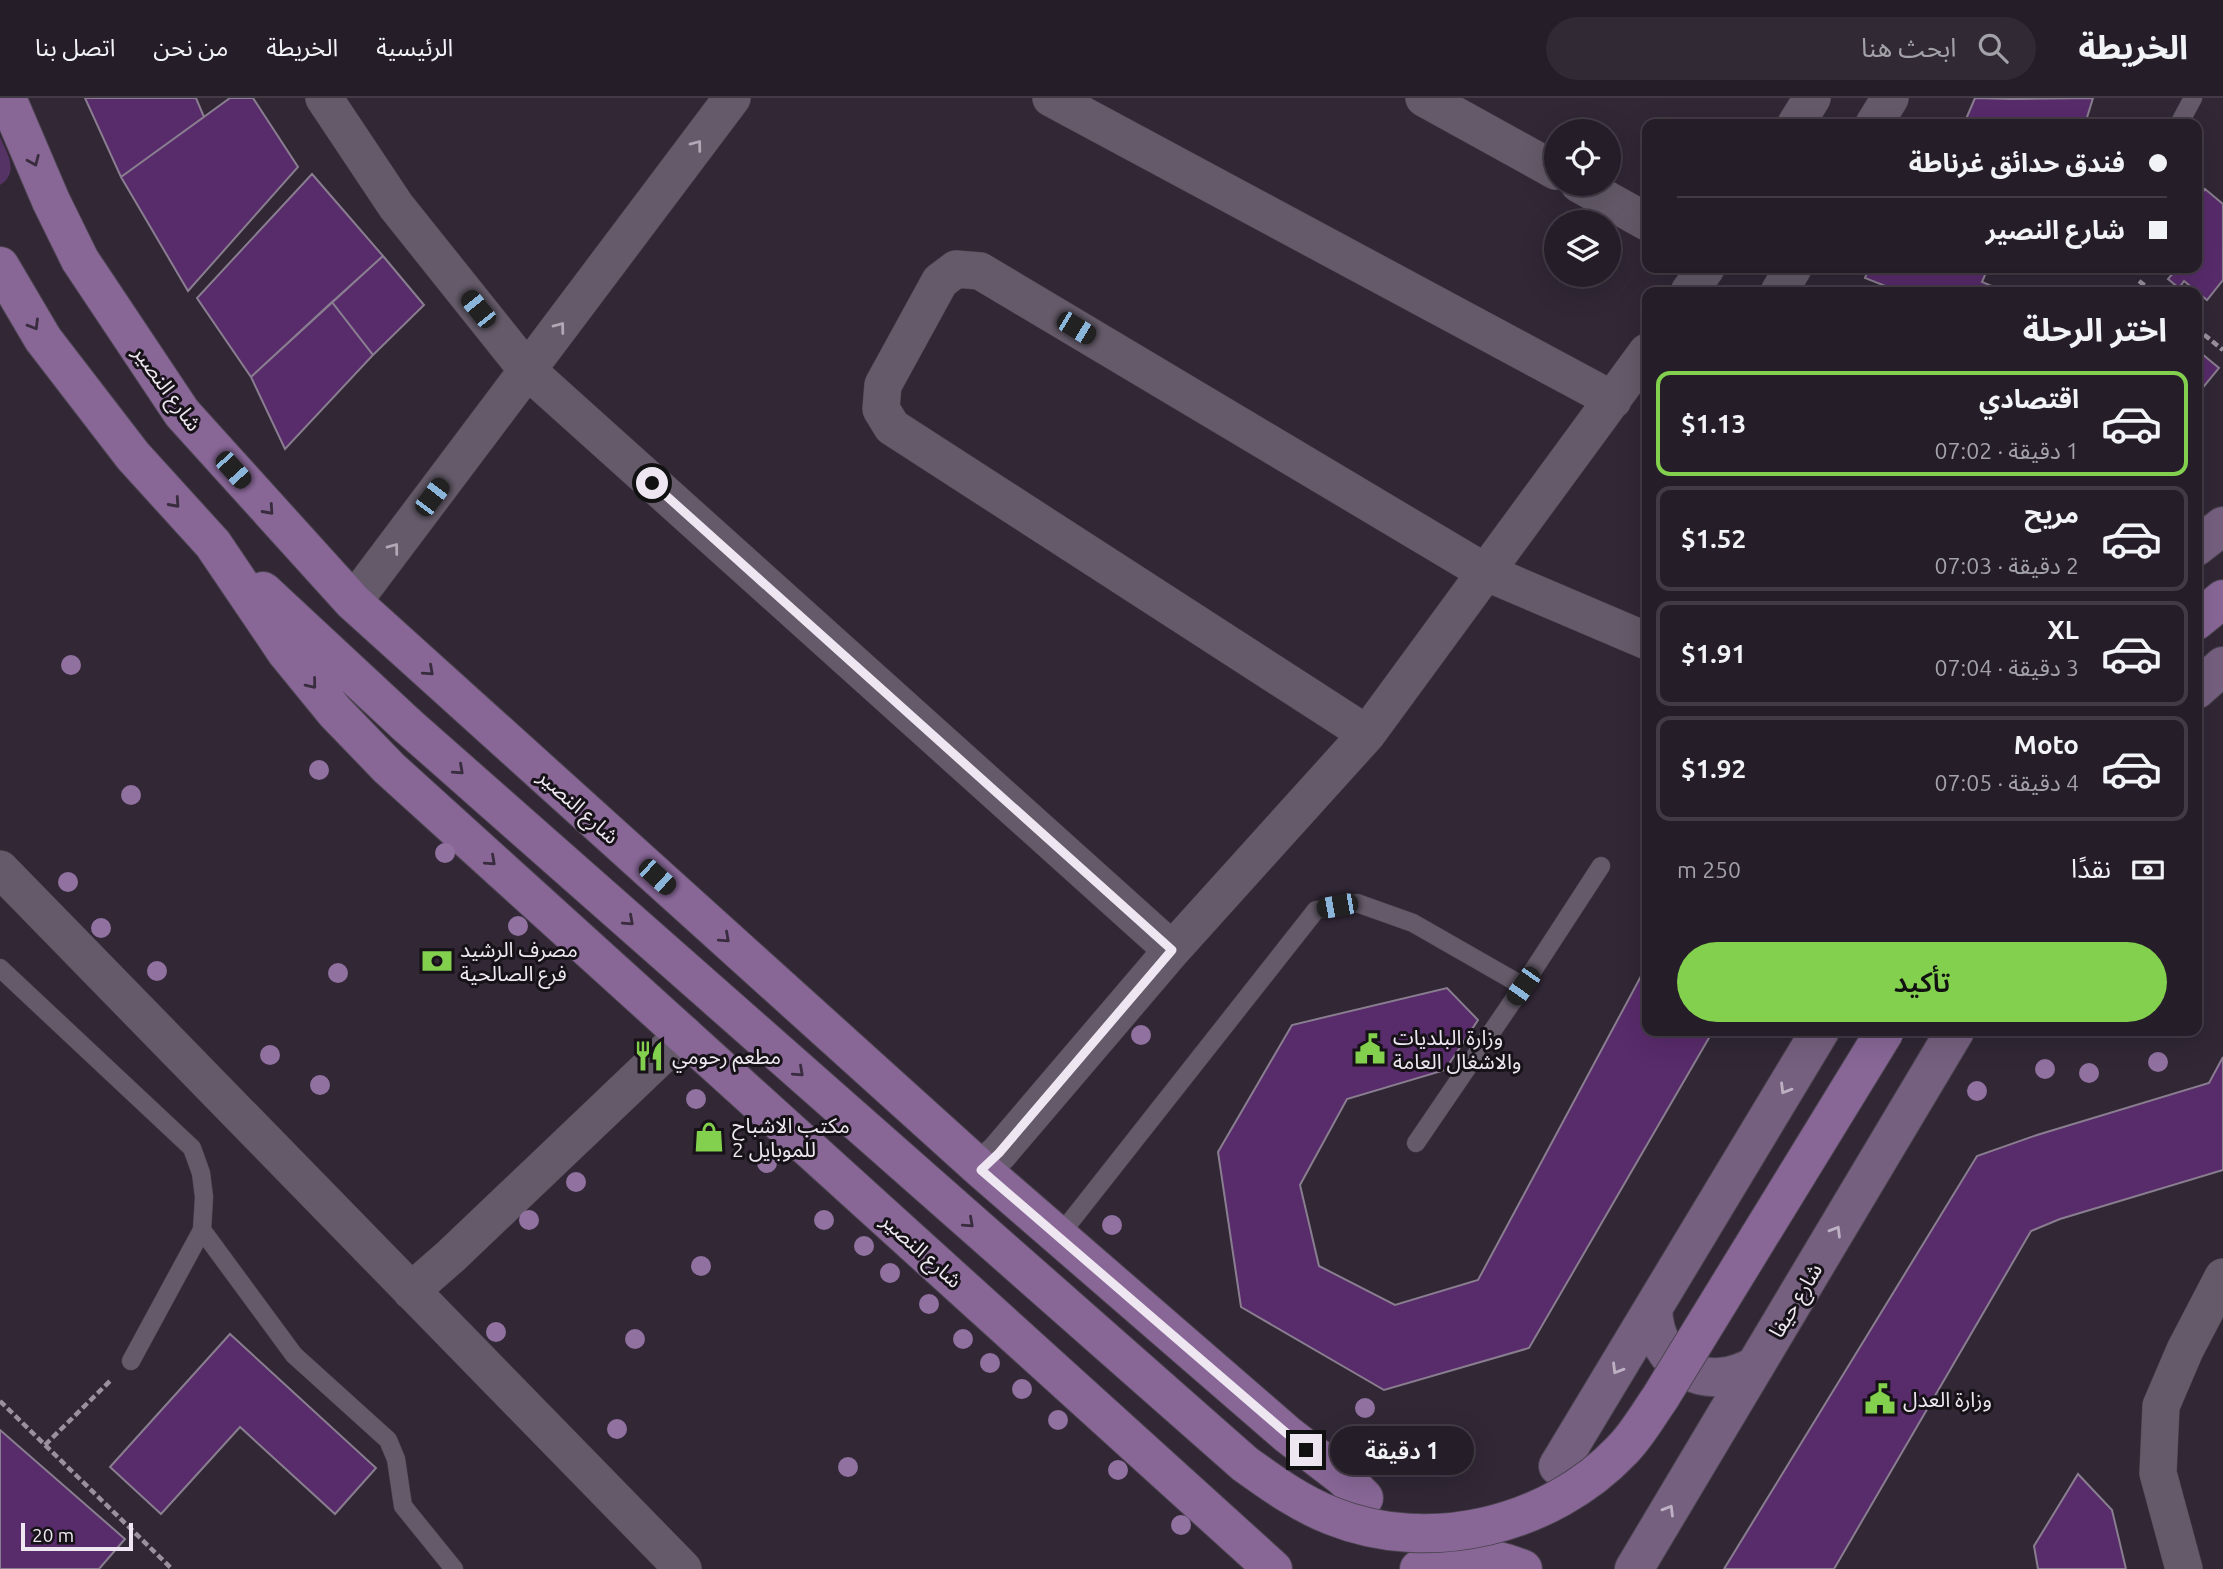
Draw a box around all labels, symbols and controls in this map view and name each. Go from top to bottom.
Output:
search box [1546,17,2036,80]
text: الخريطة [2078,28,2188,65]
icon: search [1974,29,2012,67]
text: ابحث هنا [1861,33,1956,62]
text: اتصل بنا [35,34,115,61]
text: من نحن [153,34,228,61]
text: الخريطة [266,34,338,61]
text: الرئيسية [376,34,453,61]
map controls [1544,119,1621,287]
button: locate [1544,119,1621,196]
one-way arrow [689,140,702,153]
text: فندق حدائق غرناطة [1909,148,2125,177]
one-way arrow [25,154,39,166]
button: layers [1544,210,1621,287]
text: شارع النصیر [1986,215,2125,244]
car [457,286,500,332]
car [1053,308,1100,348]
text: اختر الرحلة [2023,311,2167,347]
one-way arrow [26,317,39,330]
one-way arrow [552,322,565,334]
street label: شارع النصیر [125,340,207,438]
text: اقتصادي [1979,384,2079,413]
icon: car [2100,392,2163,455]
text: $1.13 [1681,409,1746,438]
text: 1 دقيقة · 07:02 [1935,438,2079,463]
car [212,447,255,493]
route start [636,467,668,499]
car [411,474,454,520]
one-way arrow [167,495,179,508]
text: مريح [2024,499,2079,528]
one-way arrow [261,501,273,514]
icon: car [2100,507,2163,570]
text: $1.52 [1681,524,1746,553]
one-way arrow [386,543,398,555]
text: 2 دقيقة · 07:03 [1935,553,2079,578]
text: XL [2048,615,2079,644]
icon: car [2100,622,2163,685]
text: $1.91 [1681,639,1746,668]
text: 3 دقيقة · 07:04 [1935,655,2079,680]
one-way arrow [421,663,434,675]
one-way arrow [304,675,316,688]
text: Moto [2014,730,2079,759]
icon: car [2100,737,2163,800]
text: $1.92 [1681,754,1746,783]
one-way arrow [450,762,463,774]
street label: شارع النصیر [531,763,624,851]
text: 4 دقيقة · 07:05 [1935,770,2079,795]
icon: cash [2129,851,2167,889]
one-way arrow [483,853,496,865]
text: نقدًا [2071,854,2111,883]
car [635,855,680,899]
text: 250 m [1677,857,1741,882]
car [1315,892,1360,920]
one-way arrow [621,913,634,925]
one-way arrow [717,930,730,942]
place label: مصرف الرشيد فرع الصالحية [460,937,578,989]
button: تأكيد [1677,942,2167,1022]
bank icon: مصرف الرشيد فرع الصالحية [420,944,454,978]
car [1503,963,1544,1009]
place label: وزارة البلديات والاشغال العامة [1393,1025,1521,1074]
public building icon: وزارة البلديات والاشغال العامة [1353,1032,1387,1066]
restaurant icon: مطعم رحومي [632,1039,666,1073]
place label: مطعم رحومي [672,1044,781,1073]
one-way arrow [791,1064,804,1076]
one-way arrow [1780,1082,1793,1095]
place label: مكتب الاشباح 2 للموبايل [732,1113,850,1162]
shop icon: مكتب الاشباح 2 للموبايل [692,1120,726,1154]
street label: شارع النصیر [874,1207,967,1295]
one-way arrow [961,1215,974,1227]
one-way arrow [1828,1225,1841,1238]
street label: شارع حيفا [1763,1258,1830,1344]
one-way arrow [1612,1361,1625,1374]
public building icon: وزارة العدل [1863,1382,1897,1416]
place label: وزارة العدل [1903,1387,1992,1412]
callout: 1 دقيقة [1330,1426,1474,1474]
route end [1290,1434,1322,1466]
text: 1 دقيقة [1365,1438,1439,1463]
one-way arrow [1661,1505,1674,1518]
scale bar [21,1520,133,1552]
text: 20 m [32,1524,74,1546]

